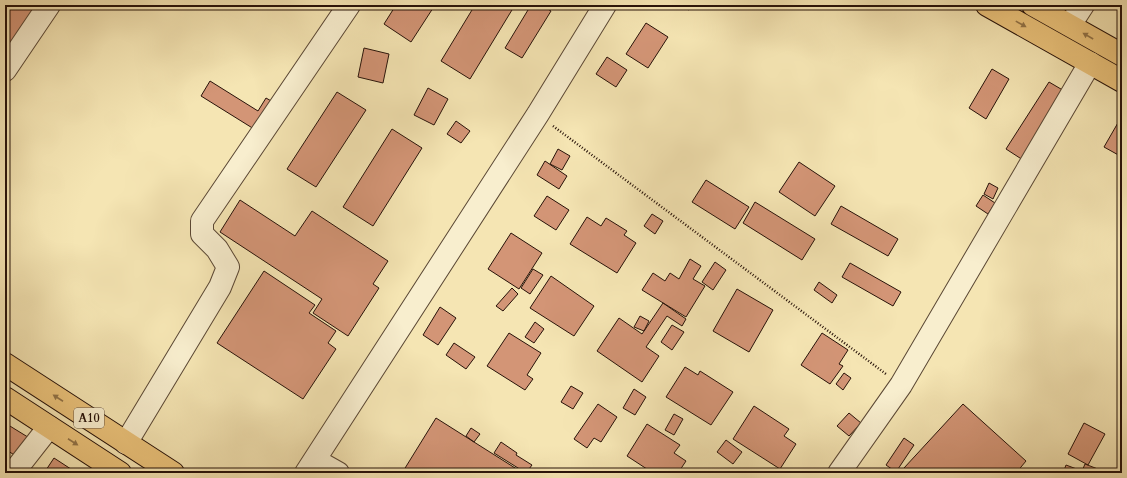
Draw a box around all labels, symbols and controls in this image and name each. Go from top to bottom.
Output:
one-way arrow [1015,21,1027,27]
one-way arrow [1082,32,1094,39]
one-way arrow [53,394,63,402]
road number: A10 [74,408,104,428]
one-way arrow [68,438,78,446]

